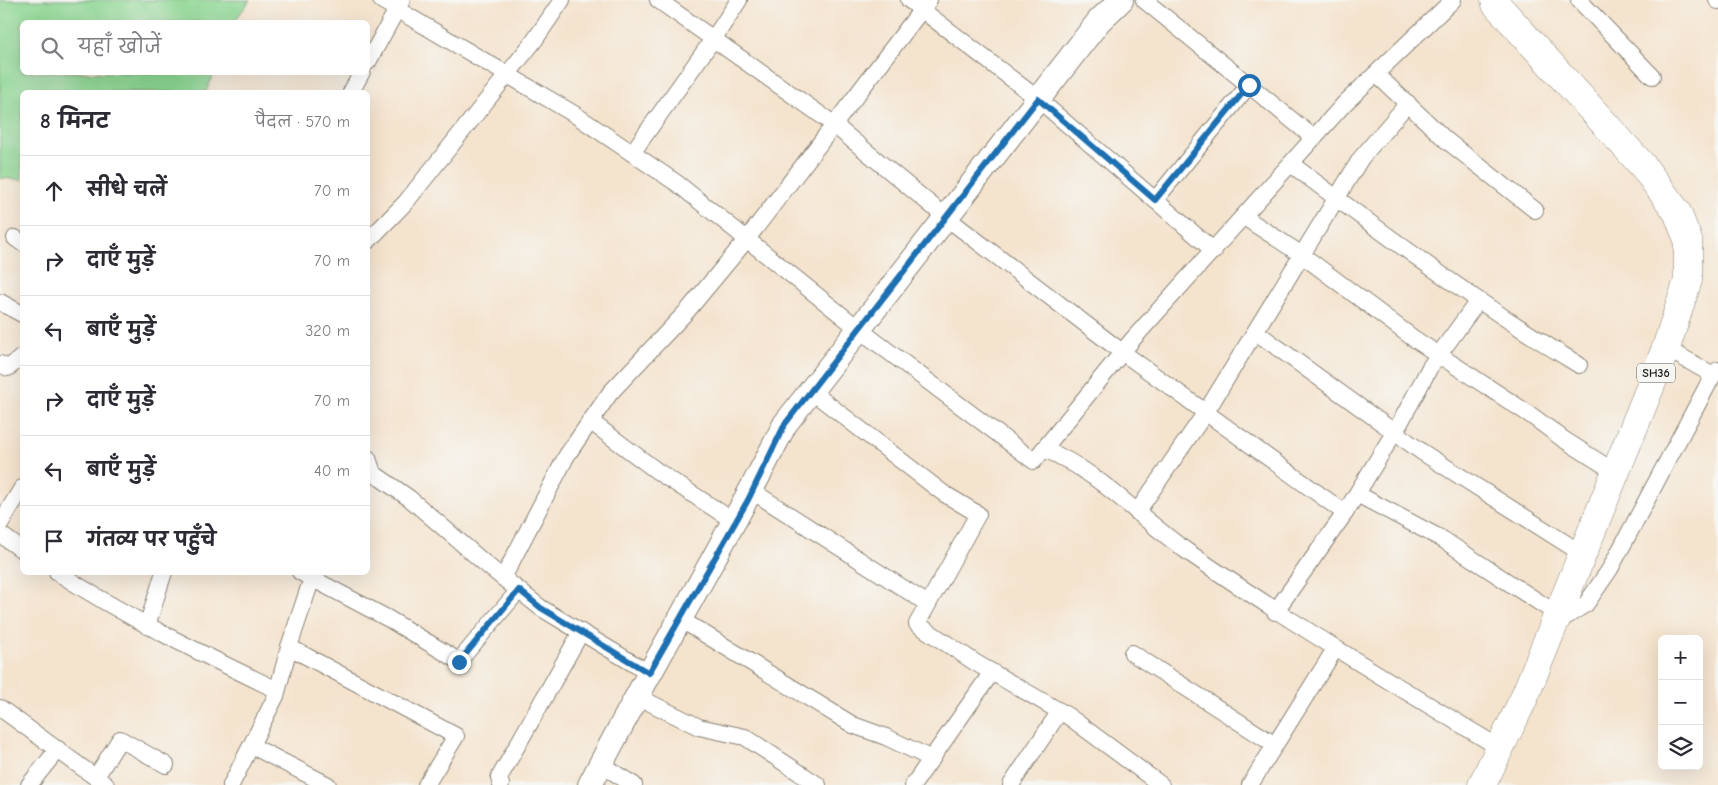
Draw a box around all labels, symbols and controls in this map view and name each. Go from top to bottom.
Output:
search box [20,20,370,75]
icon: search [38,34,66,62]
text: यहाँ खोजें [78,36,161,58]
route start [1238,74,1261,97]
text: 8 मिनट [40,109,109,133]
text: पैदल · 570 m [255,113,350,131]
icon: ahead [40,177,68,205]
text: सीधे चलें [87,179,167,201]
text: 70 m [314,182,350,200]
icon: right [40,247,68,275]
text: दाएँ मुड़ें [87,249,155,271]
text: 70 m [314,252,350,270]
icon: left [40,317,68,345]
text: बाएँ मुड़ें [87,319,156,341]
text: 320 m [305,322,350,340]
road number: SH36 [1637,363,1675,382]
icon: right [40,387,68,415]
text: दाएँ मुड़ें [87,389,155,411]
text: 70 m [314,392,350,410]
icon: left [40,457,68,485]
text: बाएँ मुड़ें [87,459,156,481]
text: 40 m [314,462,350,480]
icon: arrive [40,527,68,555]
text: गंतव्य पर पहुँचे [87,529,216,551]
map controls [1658,635,1703,770]
button: + [1658,635,1703,680]
route end [448,651,471,674]
button: − [1658,680,1703,725]
button: layers [1658,725,1703,770]

